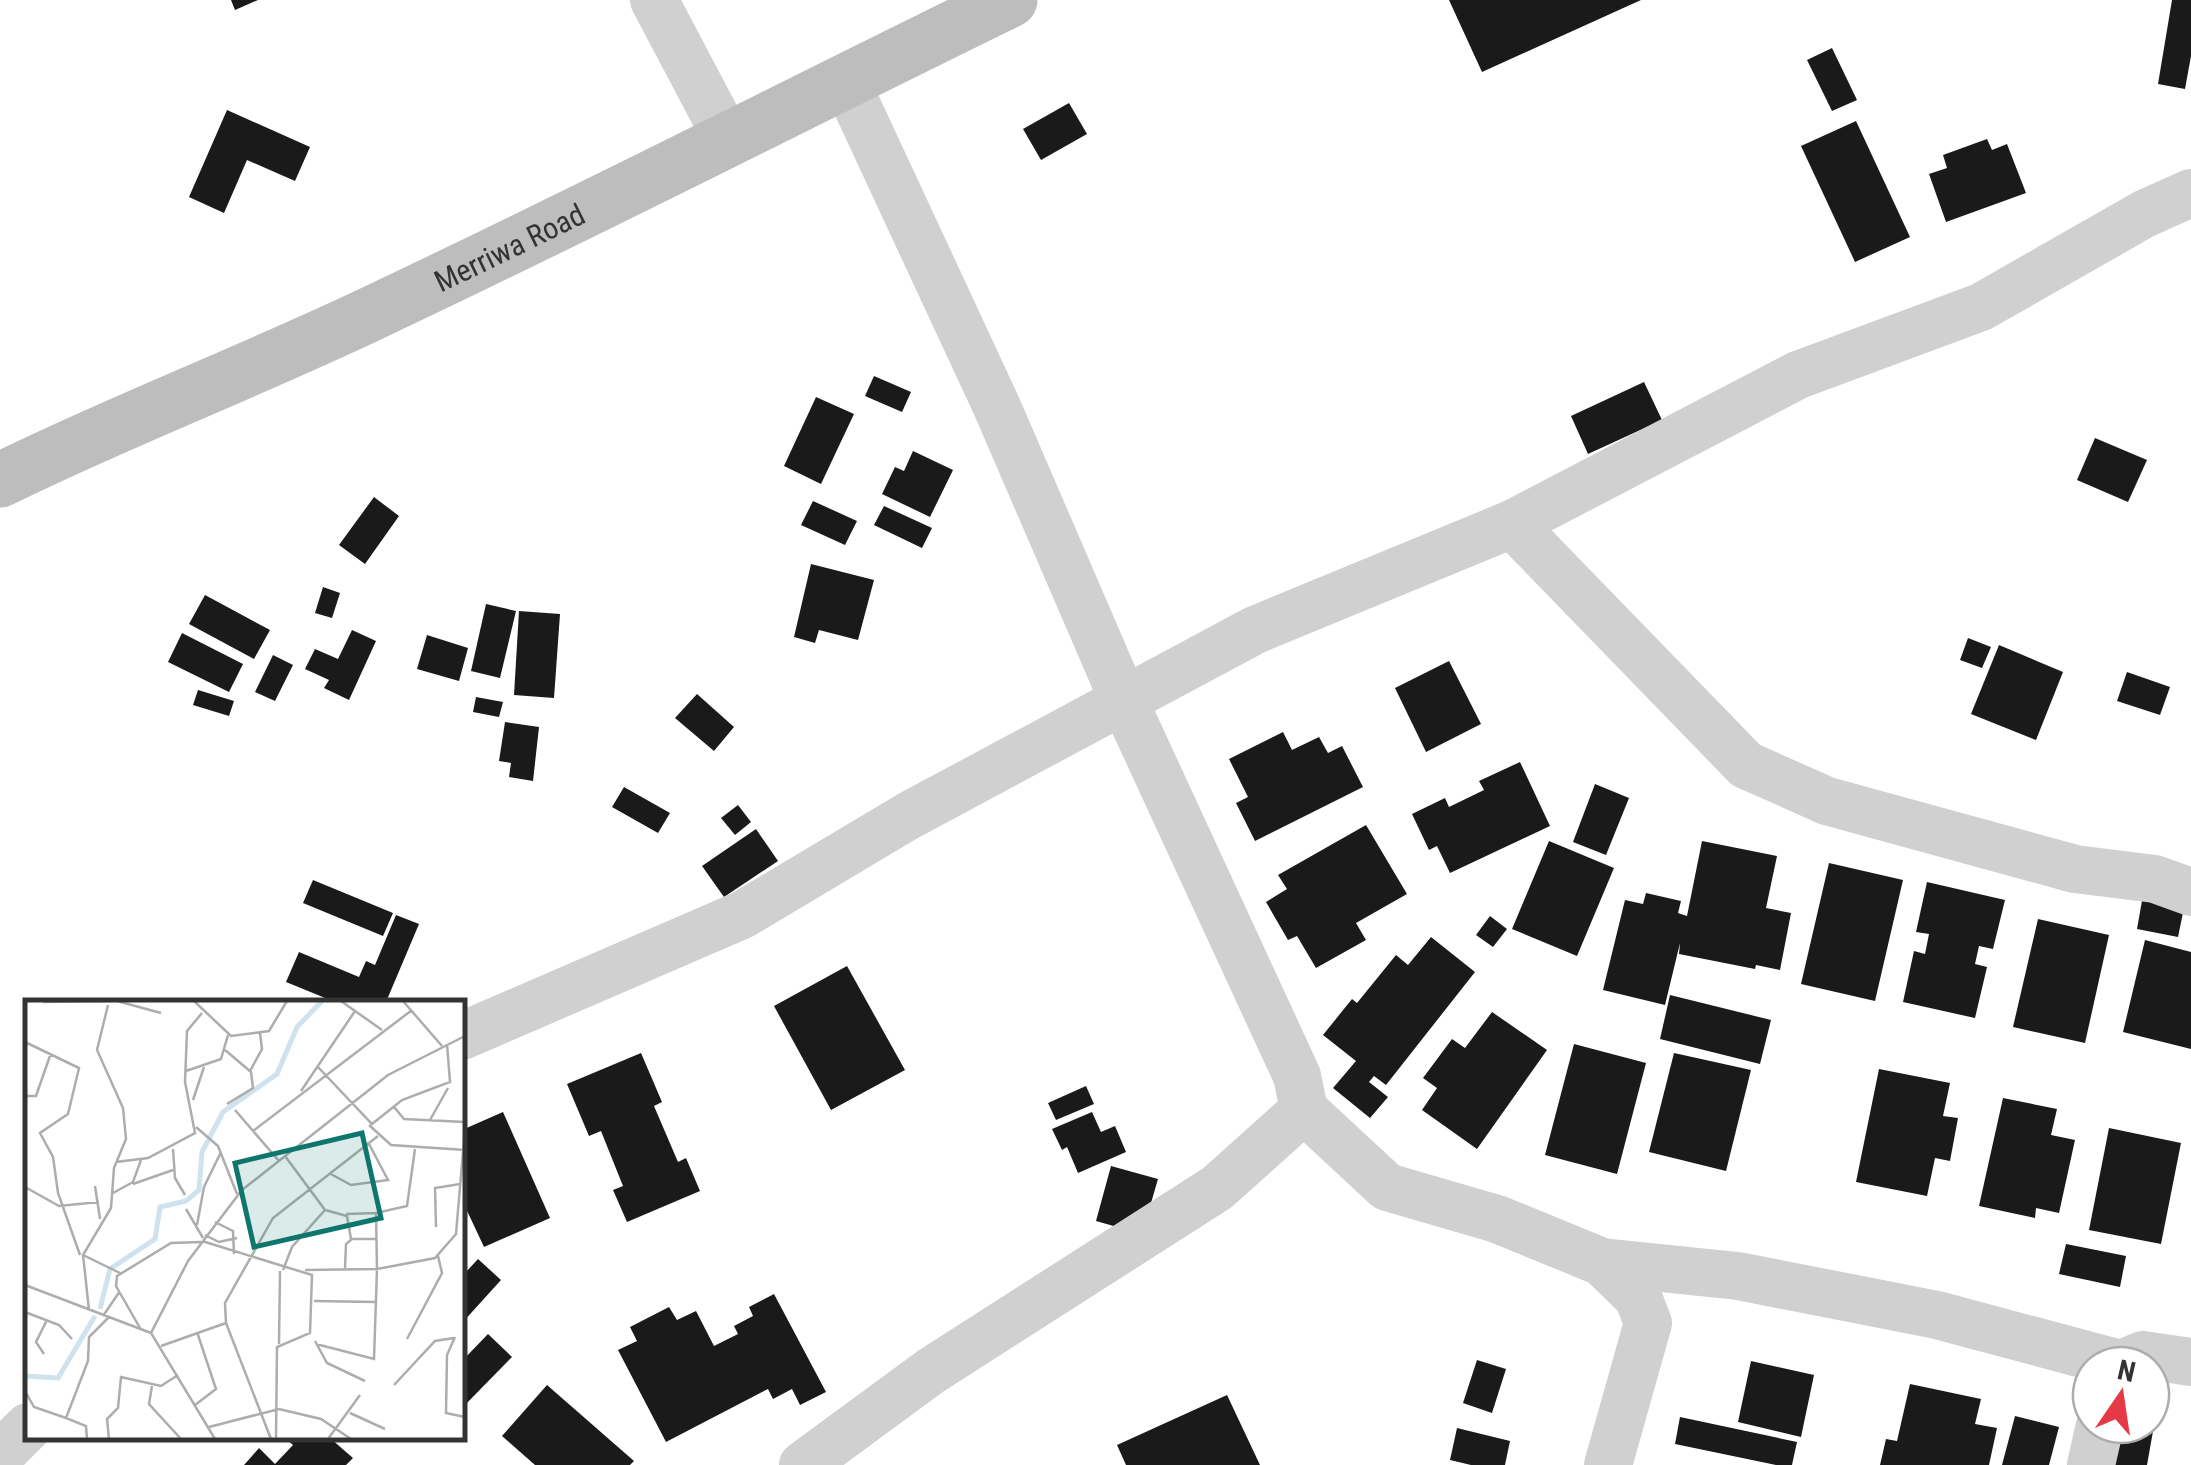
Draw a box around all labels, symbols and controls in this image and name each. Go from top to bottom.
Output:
street label: Merriwa Road [428,196,590,299]
inset map [25,1000,465,1440]
north arrow [2071,1345,2171,1445]
text: N [2114,1353,2139,1389]

